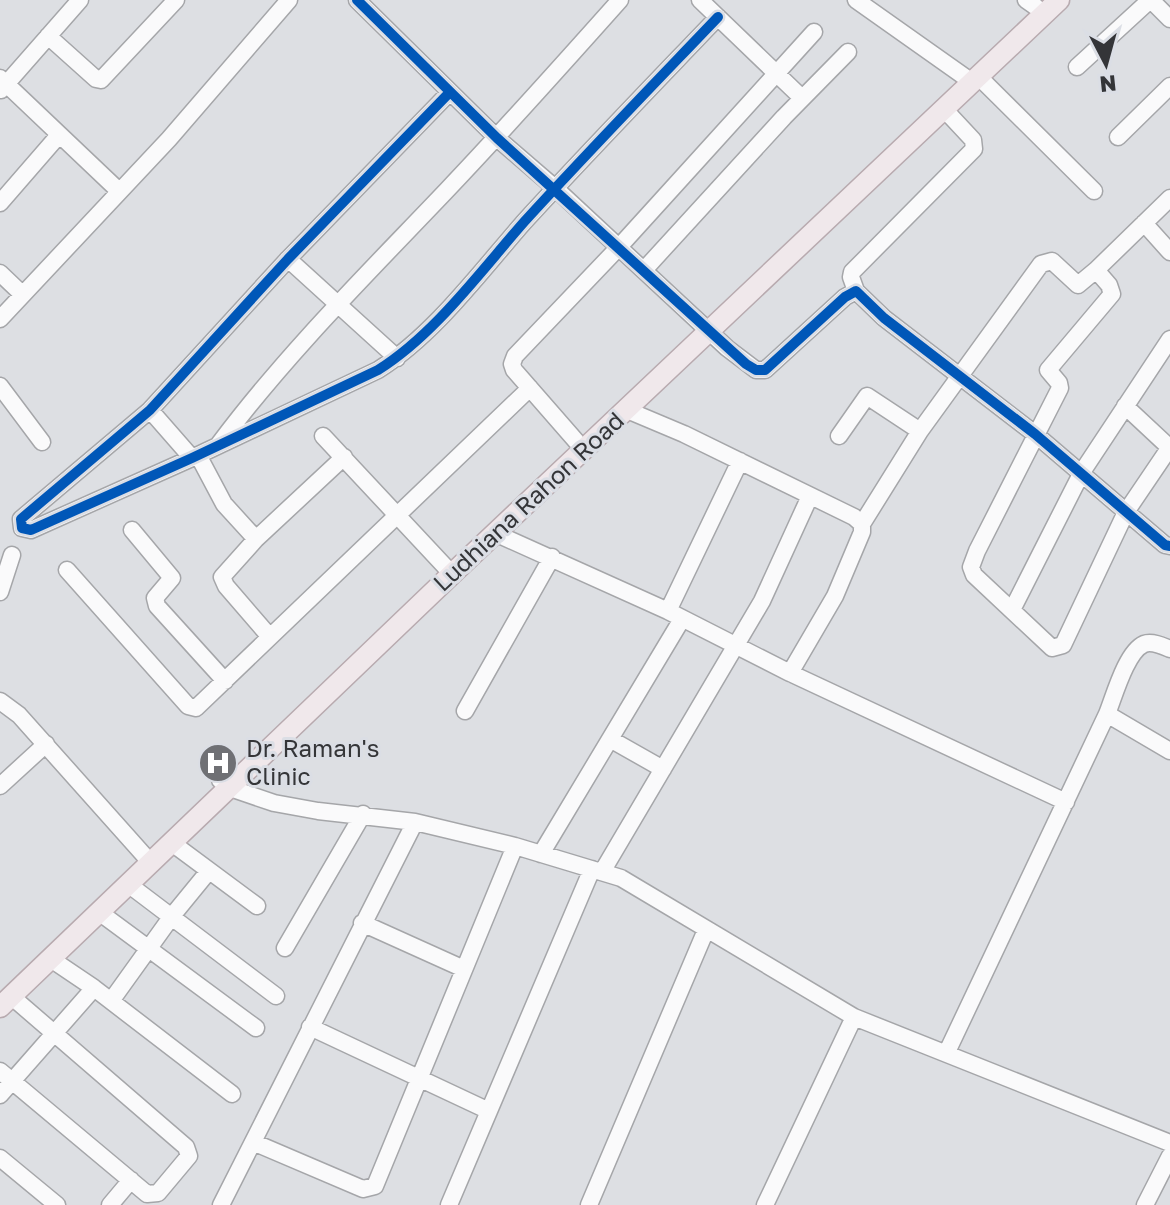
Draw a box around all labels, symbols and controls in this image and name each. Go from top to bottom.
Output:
north arrow [1066,24,1146,104]
text: N [1098,70,1118,99]
street label: Ludhiana Rahon Road [427,405,629,597]
place label: Dr. Raman's Clinic [246,733,379,790]
hospital icon: Dr. Raman's Clinic [197,742,239,784]

